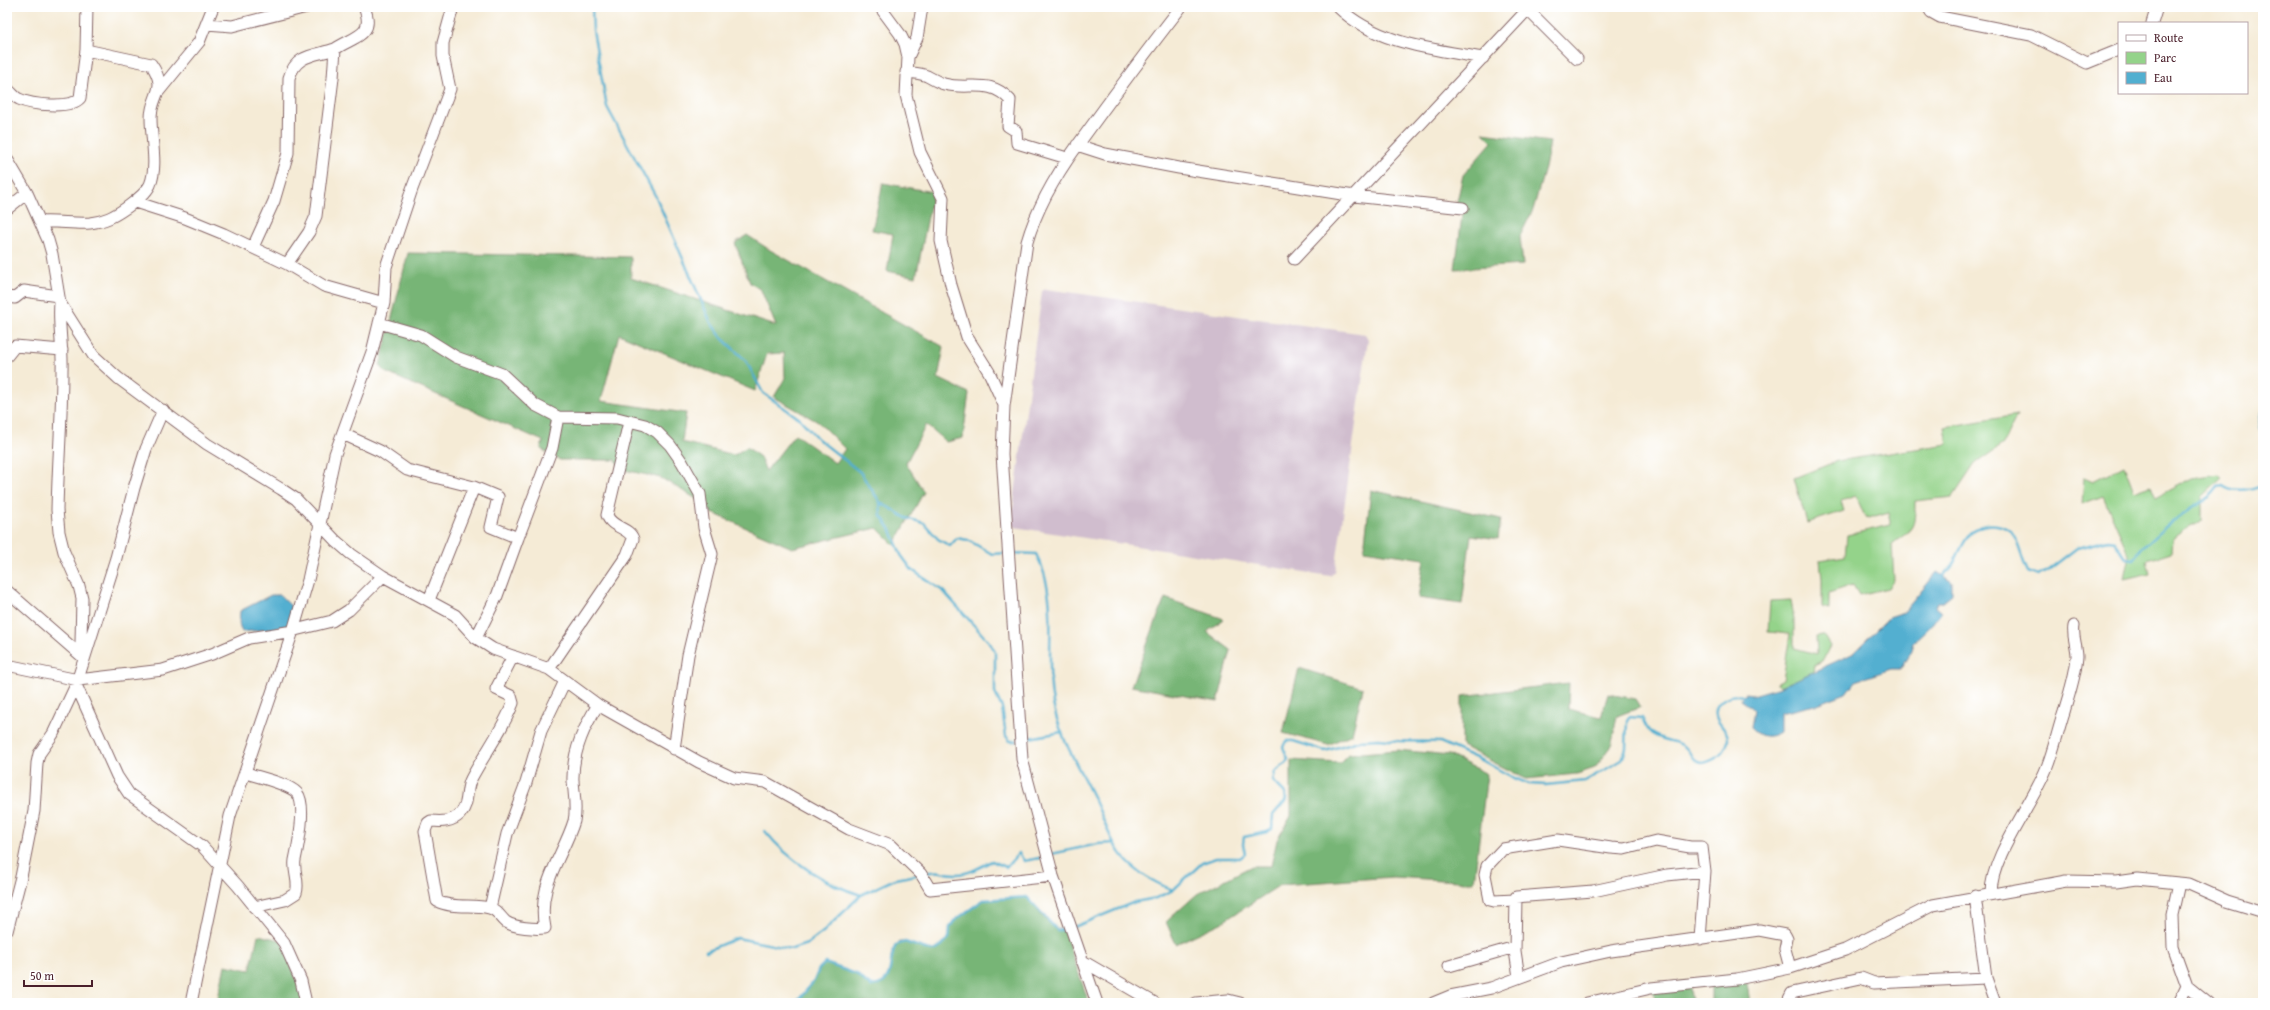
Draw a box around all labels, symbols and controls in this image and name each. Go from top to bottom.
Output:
legend [2118,22,2248,94]
text: Route [2154,29,2184,46]
text: Parc [2154,49,2177,66]
text: Eau [2154,69,2173,86]
scale bar [24,962,92,988]
text: 50 m [30,967,54,984]

